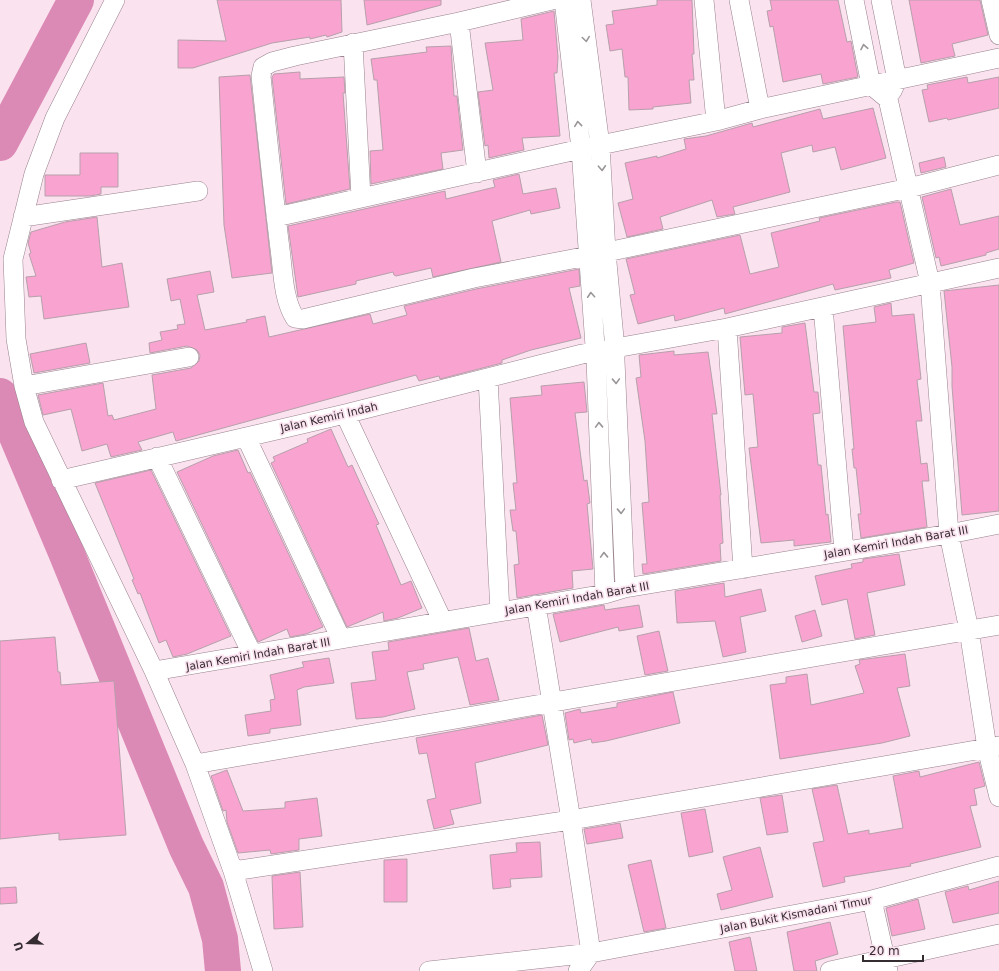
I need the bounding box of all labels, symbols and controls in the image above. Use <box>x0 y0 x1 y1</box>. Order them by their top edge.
one-way arrow <box>581 36 590 42</box>
one-way arrow <box>860 44 868 50</box>
one-way arrow <box>574 121 583 127</box>
one-way arrow <box>597 165 606 171</box>
one-way arrow <box>587 292 596 298</box>
one-way arrow <box>612 378 621 384</box>
street label: Jalan Kemiri Indah <box>278 400 379 435</box>
one-way arrow <box>594 422 603 428</box>
one-way arrow <box>617 508 626 514</box>
street label: Jalan Kemiri Indah Barat III <box>822 523 969 562</box>
one-way arrow <box>599 552 608 558</box>
street label: Jalan Kemiri Indah Barat III <box>503 579 650 618</box>
street label: Jalan Kemiri Indah Barat III <box>184 635 331 674</box>
street label: Jalan Bukit Kismadani Timur <box>718 893 874 936</box>
north arrow <box>8 923 48 963</box>
scale bar <box>863 937 923 963</box>
text: U <box>11 940 27 952</box>
text: 20 m <box>869 944 900 958</box>

